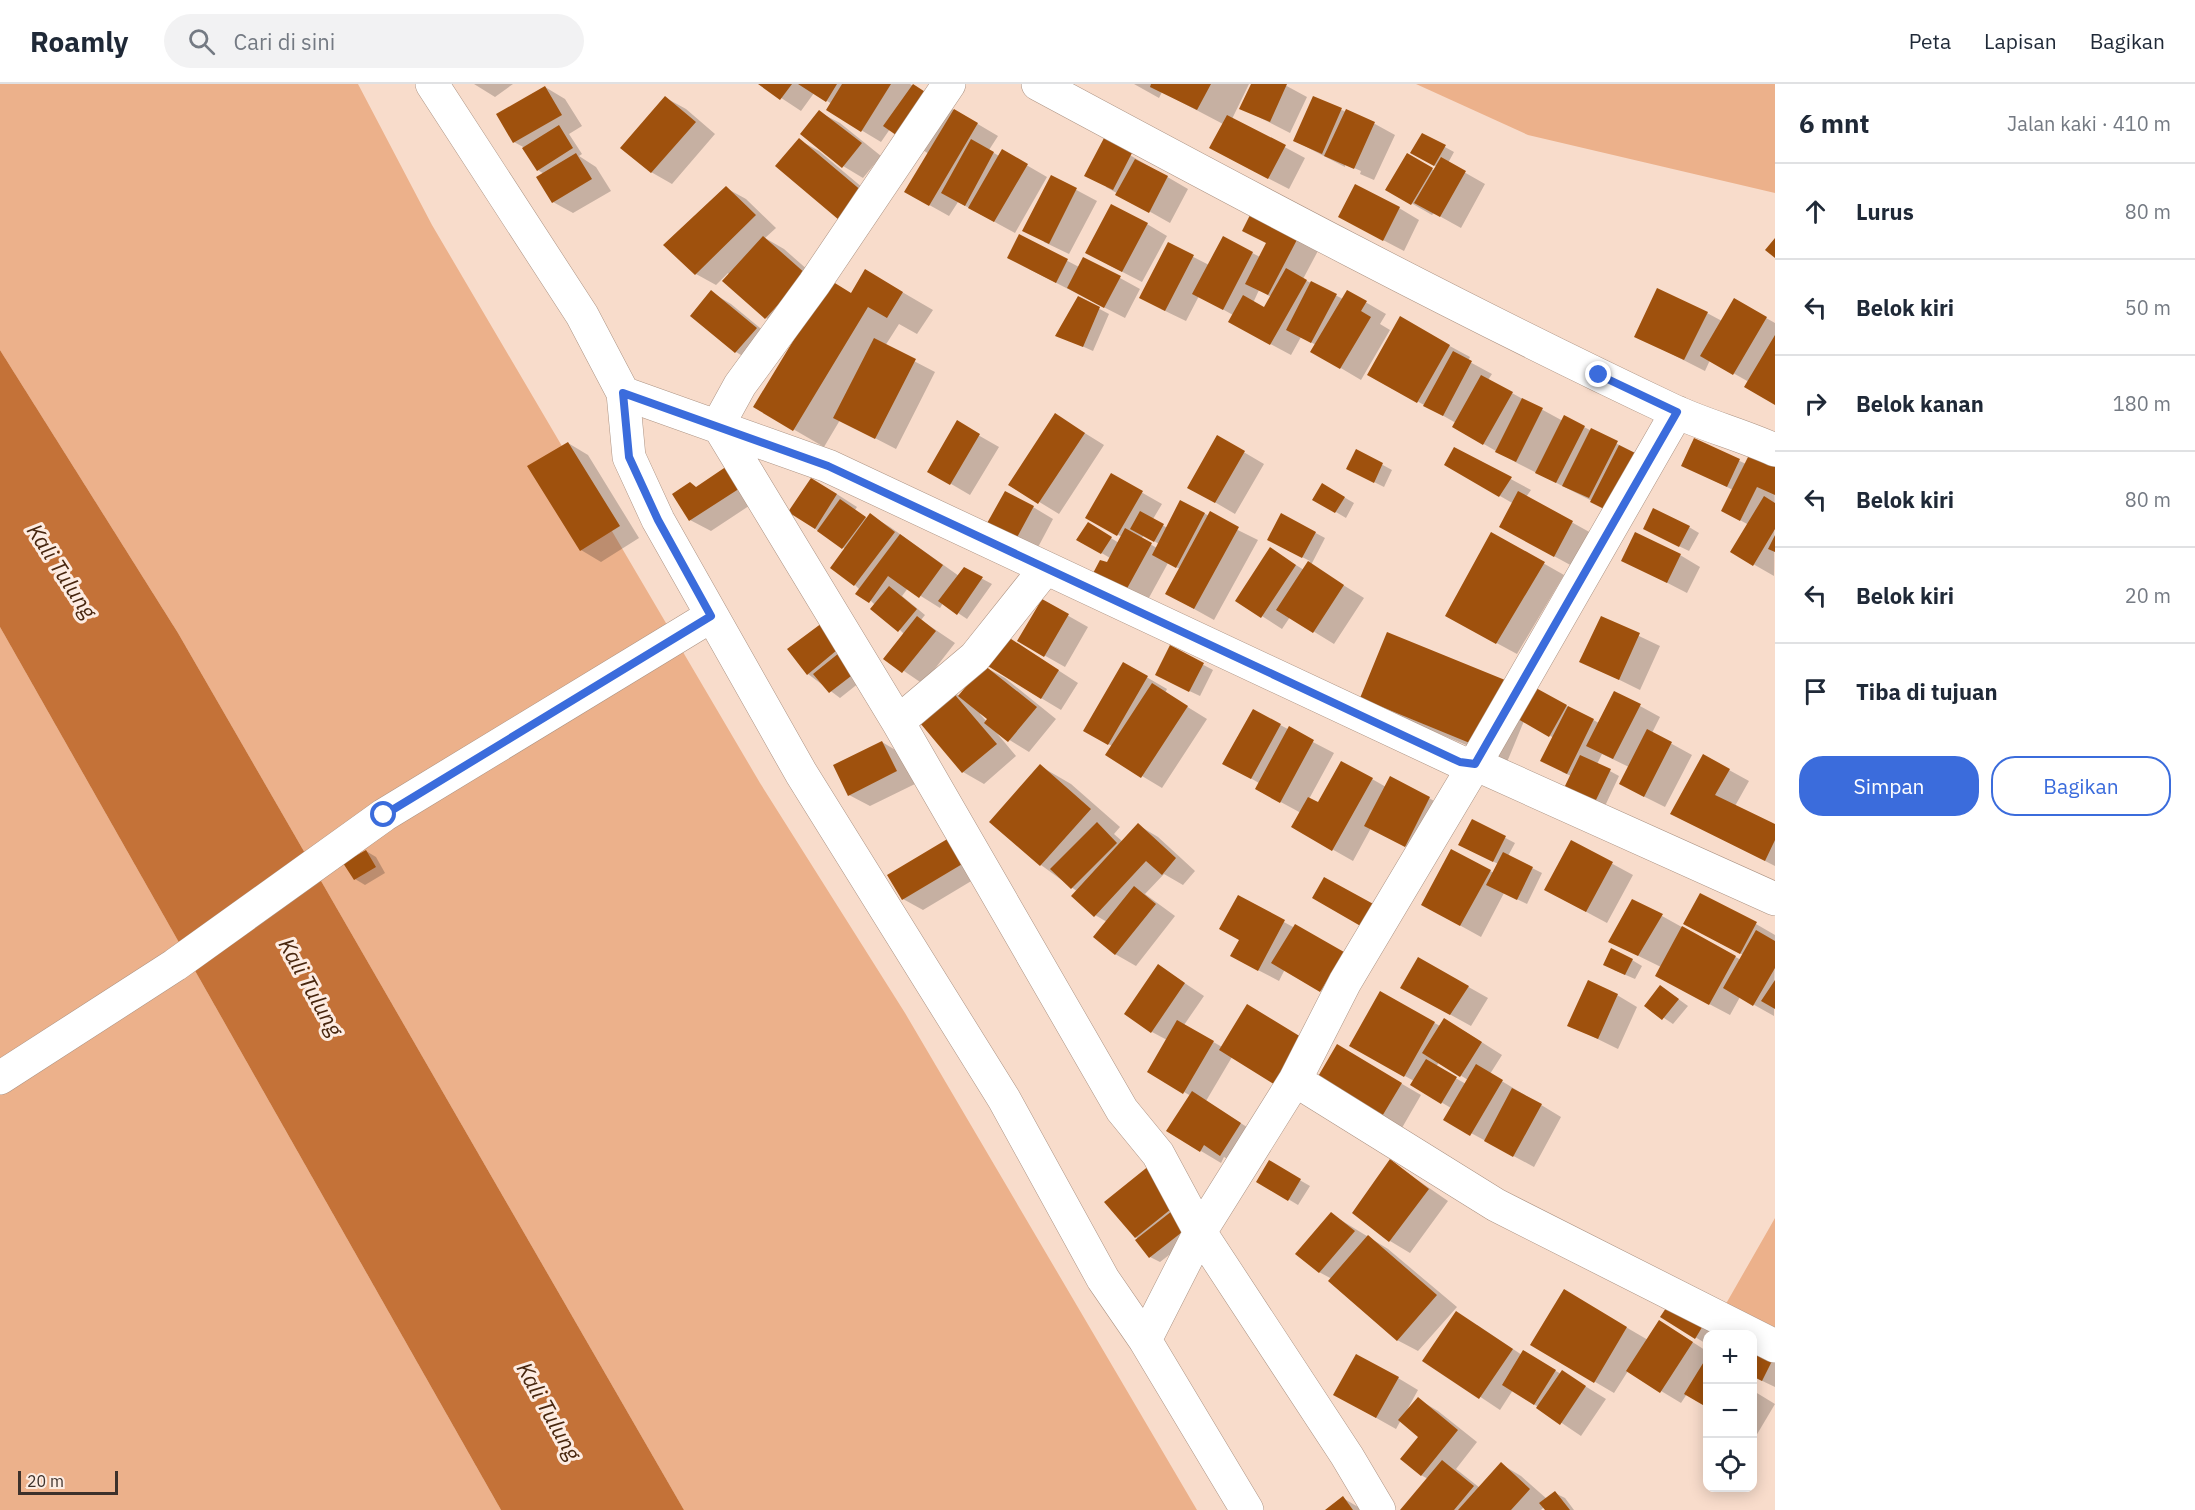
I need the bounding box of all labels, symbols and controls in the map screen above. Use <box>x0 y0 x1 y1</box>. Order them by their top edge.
search box <box>164 14 584 68</box>
text: Roamly <box>30 23 128 60</box>
icon: search <box>185 25 218 58</box>
text: Cari di sini <box>233 27 335 56</box>
text: Peta <box>1909 27 1951 55</box>
text: Lapisan <box>1984 27 2057 55</box>
text: Bagikan <box>2090 27 2165 55</box>
text: 6 mnt <box>1799 106 1869 140</box>
text: Jalan kaki · 410 m <box>2007 110 2171 137</box>
icon: ahead <box>1799 195 1832 228</box>
text: Lurus <box>1856 197 1914 226</box>
text: 80 m <box>2125 198 2171 225</box>
icon: left <box>1799 291 1832 324</box>
text: Belok kiri <box>1856 293 1954 322</box>
text: 50 m <box>2125 294 2171 321</box>
route end <box>1585 361 1611 387</box>
icon: right <box>1799 387 1832 420</box>
text: Belok kanan <box>1856 389 1984 418</box>
text: 180 m <box>2113 390 2171 417</box>
icon: left <box>1799 483 1832 516</box>
text: Belok kiri <box>1856 485 1954 514</box>
text: 80 m <box>2125 486 2171 513</box>
water label: Kali Tulung <box>21 518 104 624</box>
icon: left <box>1799 579 1832 612</box>
text: Belok kiri <box>1856 581 1954 610</box>
text: 20 m <box>2125 582 2171 609</box>
icon: arrive <box>1799 675 1832 708</box>
text: Tiba di tujuan <box>1856 677 1998 706</box>
button: Simpan <box>1799 756 1979 816</box>
button: Bagikan <box>1991 756 2171 816</box>
route start <box>370 801 396 827</box>
water label: Kali Tulung <box>273 933 351 1042</box>
map controls <box>1703 1330 1757 1492</box>
button: + <box>1703 1330 1757 1384</box>
water label: Kali Tulung <box>511 1357 589 1466</box>
button: − <box>1703 1384 1757 1438</box>
button: locate <box>1703 1438 1757 1492</box>
scale bar <box>18 1468 118 1496</box>
text: 20 m <box>27 1471 64 1491</box>

